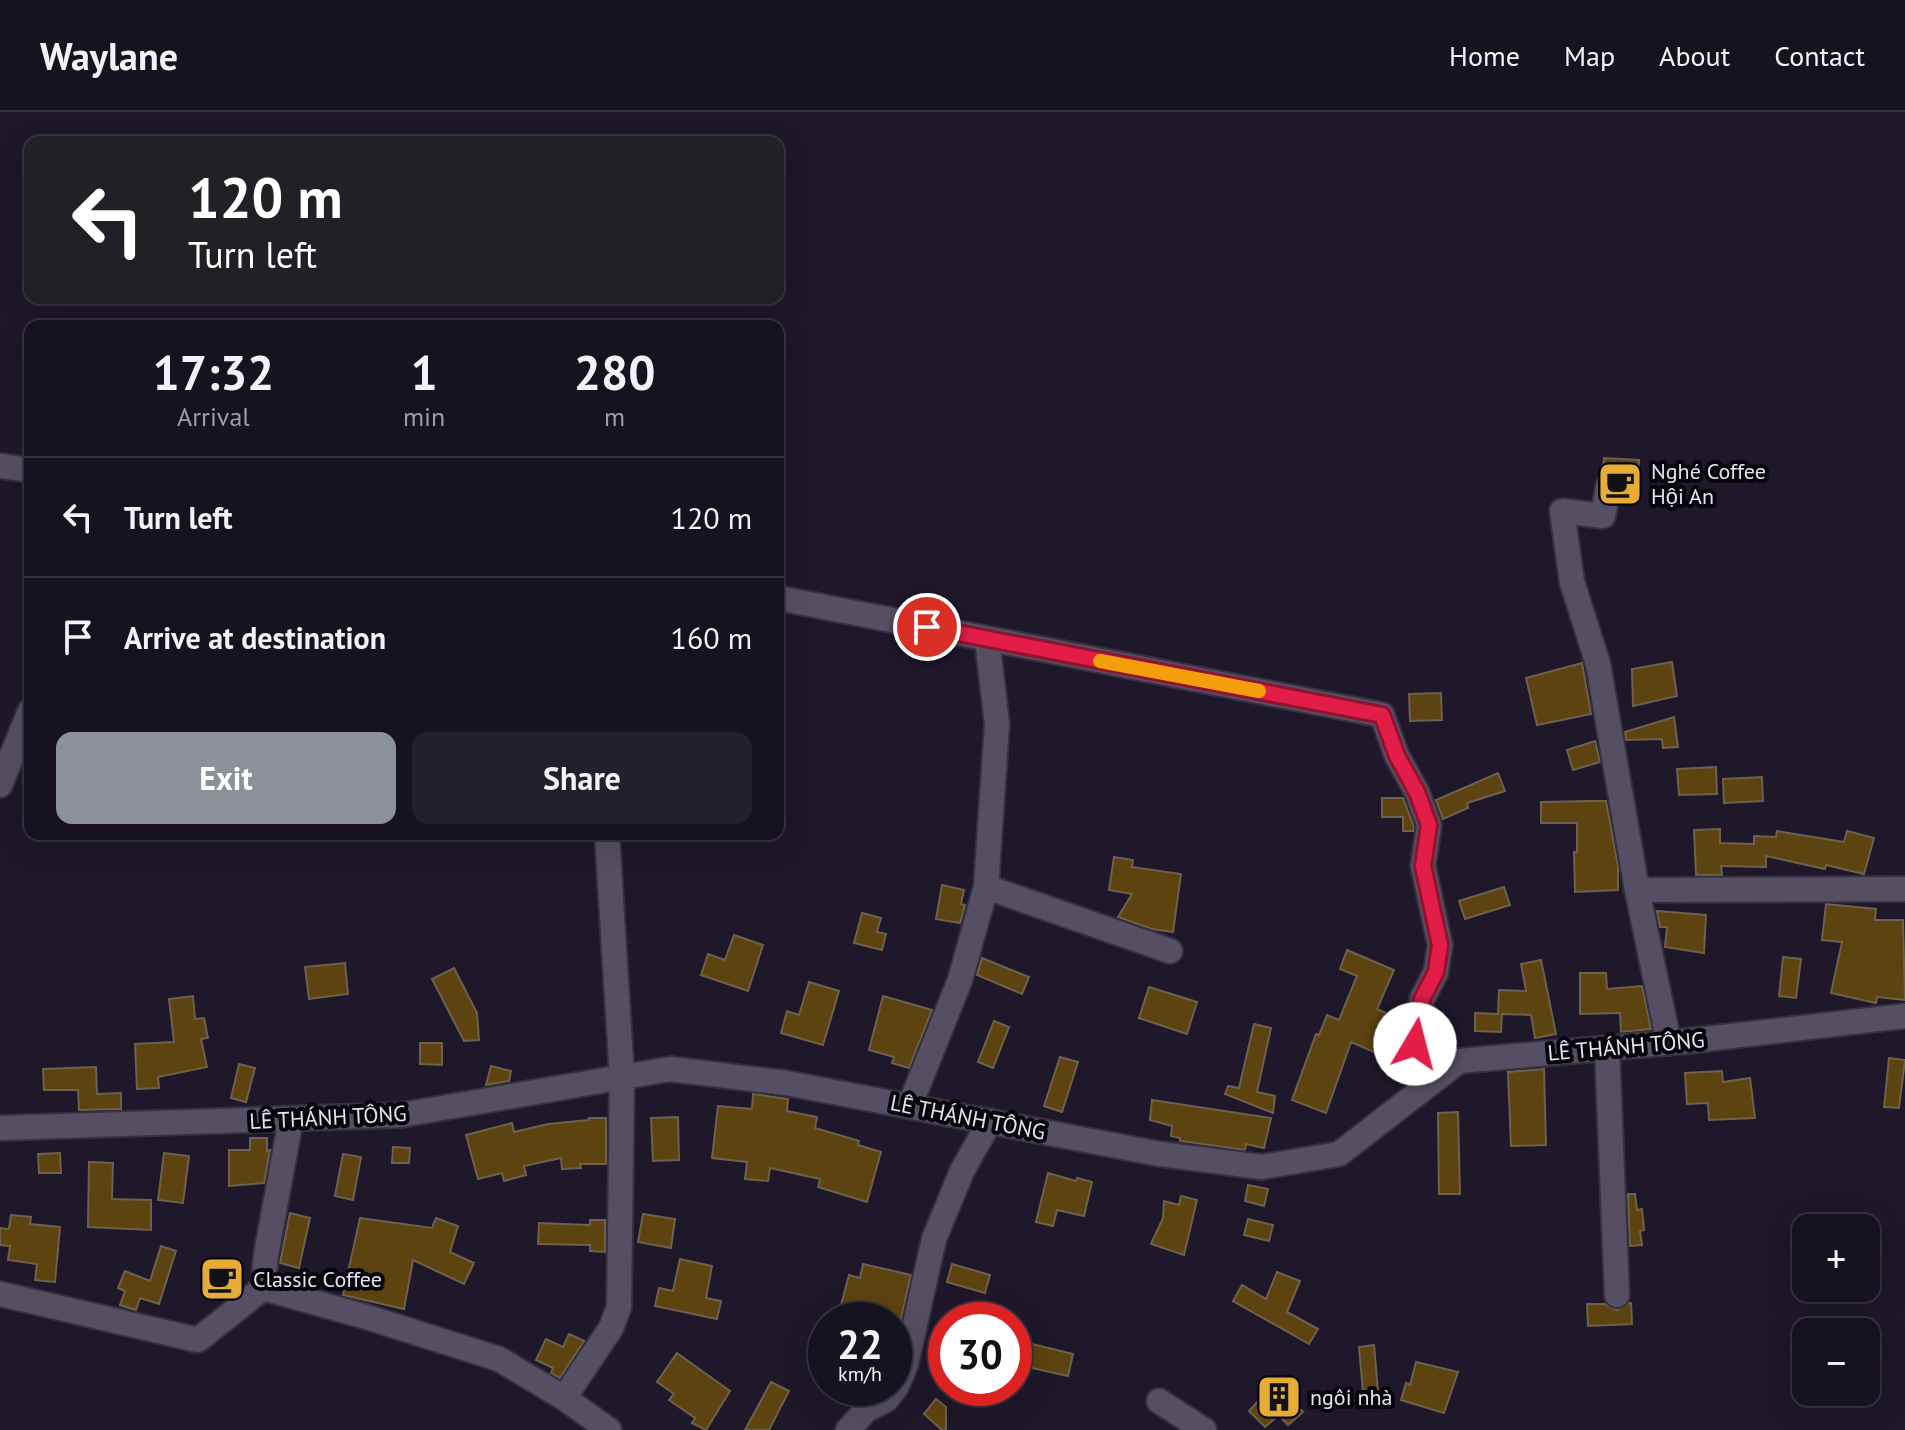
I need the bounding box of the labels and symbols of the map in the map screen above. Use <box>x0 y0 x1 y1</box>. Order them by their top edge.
place label: Nghé Coffee Hội An <box>1651 457 1766 510</box>
cafe icon: Nghé Coffee Hội An <box>1596 460 1644 508</box>
pin <box>893 593 961 661</box>
position arrow <box>1373 1002 1457 1086</box>
street label: LÊ THÁNH TÔNG <box>1546 1025 1706 1067</box>
street label: LÊ THÁNH TÔNG <box>888 1088 1048 1146</box>
street label: LÊ THÁNH TÔNG <box>249 1099 407 1135</box>
cafe icon: Classic Coffee <box>198 1255 246 1303</box>
place label: Classic Coffee <box>253 1265 382 1293</box>
speed limit sign: 30 <box>928 1302 1032 1406</box>
building icon: ngôi nhà <box>1255 1373 1303 1421</box>
place label: ngôi nhà <box>1310 1383 1392 1411</box>

